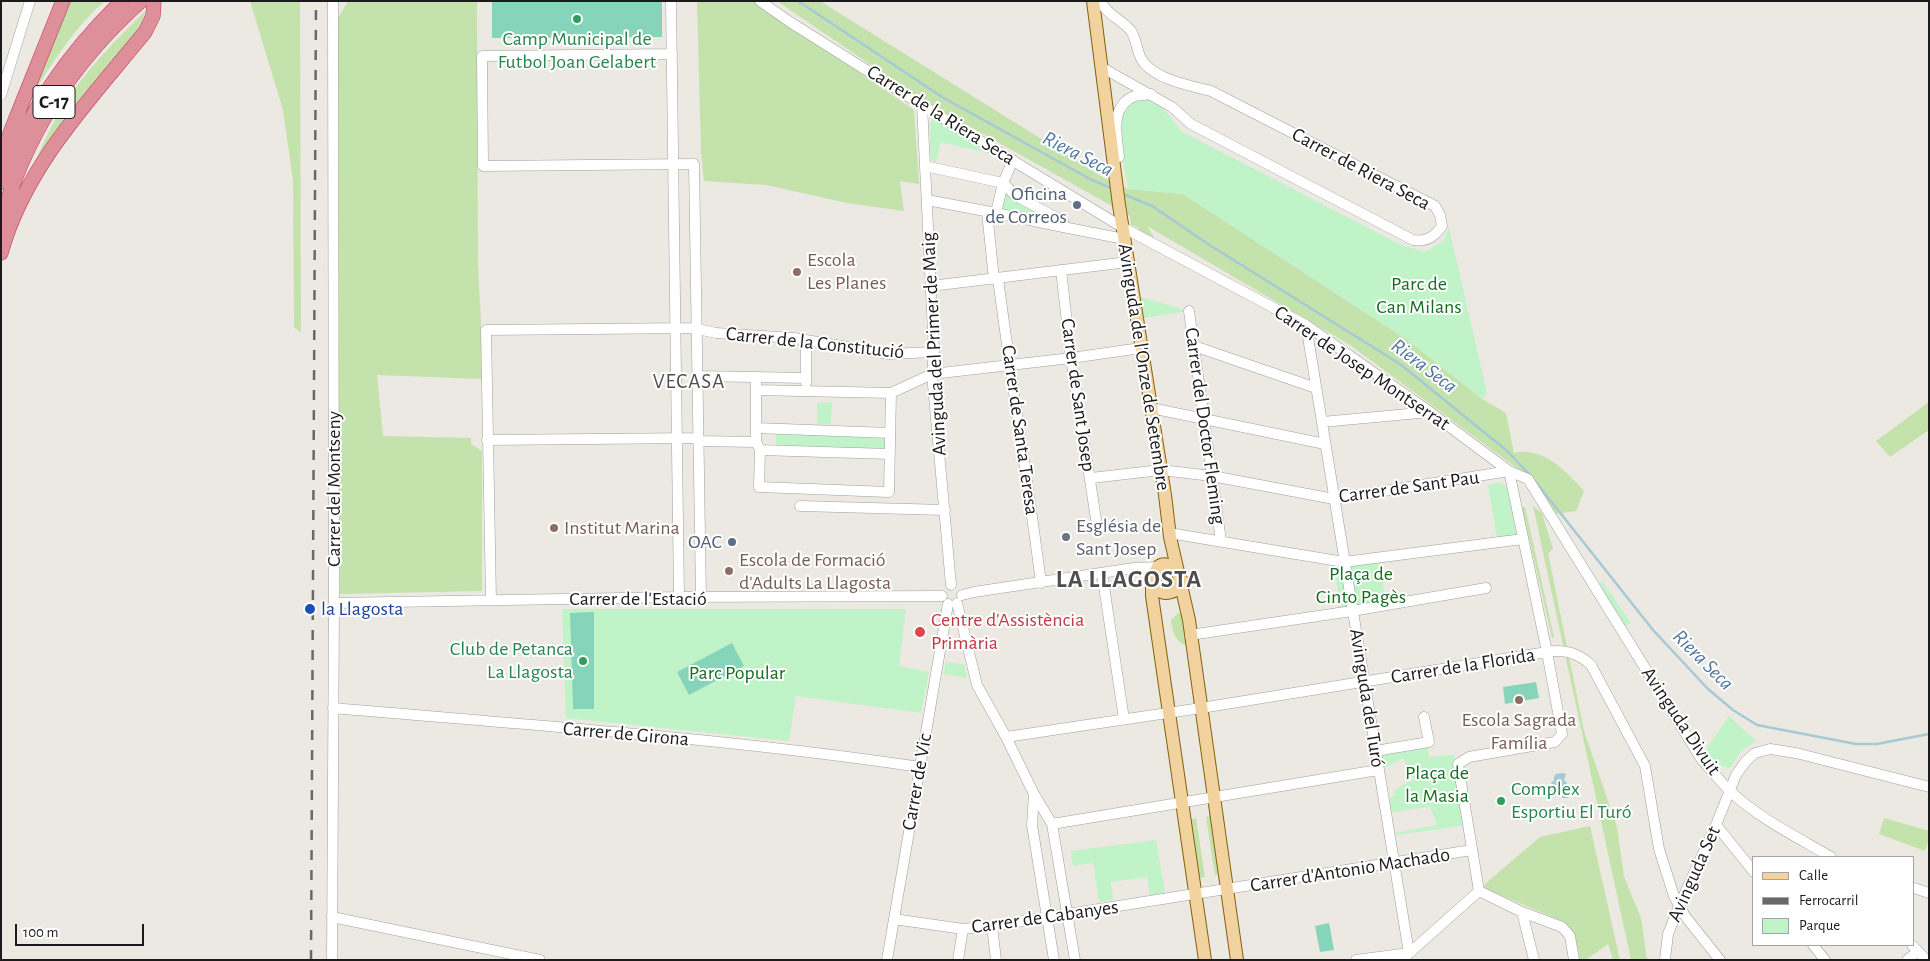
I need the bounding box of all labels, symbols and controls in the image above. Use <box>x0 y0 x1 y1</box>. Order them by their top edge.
marker: Camp Municipal de Futbol Joan Gelabert <box>571 13 583 25</box>
place label: Camp Municipal de Futbol Joan Gelabert <box>498 27 656 74</box>
street label: Carrer de la Riera Seca <box>862 60 1020 170</box>
road number: C-17 <box>33 85 75 118</box>
street label: Carrer de Riera Seca <box>1288 122 1434 216</box>
water label: Riera Seca <box>1038 126 1118 182</box>
place label: Oficina de Correos <box>985 182 1067 229</box>
marker: Oficina de Correos <box>1071 199 1083 211</box>
street label: Avinguda del Primer de Maig <box>916 231 952 457</box>
street label: Avinguda de l'Onze de Setembre <box>1113 242 1175 492</box>
place label: Escola Les Planes <box>807 248 886 295</box>
marker: Escola Les Planes <box>791 266 803 278</box>
park label: Parc de Can Milans <box>1376 272 1462 319</box>
street label: Carrer de Josep Montserrat <box>1270 300 1454 436</box>
street label: Carrer de Sant Josep <box>1055 317 1101 473</box>
street label: Carrer de la Constitució <box>725 322 905 364</box>
street label: Carrer del Doctor Fleming <box>1179 326 1231 526</box>
water label: Riera Seca <box>1386 333 1462 399</box>
street label: Carrer de Santa Teresa <box>996 343 1044 517</box>
district label: VECASA <box>652 369 726 395</box>
street label: Carrer del Montseny <box>322 411 346 567</box>
street label: Carrer de Sant Pau <box>1337 465 1481 509</box>
place label: Església de Sant Josep <box>1076 514 1161 561</box>
place label: Institut Marina <box>564 516 680 540</box>
marker: Institut Marina <box>548 522 560 534</box>
place label: OAC <box>688 530 722 554</box>
marker: Església de Sant Josep <box>1060 531 1072 543</box>
marker: OAC <box>726 536 738 548</box>
place label: Escola de Formació d'Adults La Llagosta <box>739 548 891 595</box>
park label: Plaça de Cinto Pagès <box>1316 562 1406 609</box>
district label: LA LLAGOSTA <box>1054 564 1204 594</box>
marker: Escola de Formació d'Adults La Llagosta <box>723 565 735 577</box>
street label: Carrer de l'Estació <box>569 587 707 611</box>
place label: la Llagosta <box>321 597 404 621</box>
marker: la Llagosta <box>303 602 317 616</box>
place label: Centre d'Assistència Primària <box>931 608 1084 655</box>
water label: Riera Seca <box>1667 624 1739 696</box>
marker: Centre d'Assistència Primària <box>913 625 927 639</box>
street label: Avinguda del Turó <box>1344 627 1390 769</box>
place label: Club de Petanca La Llagosta <box>450 637 573 684</box>
street label: Carrer de la Florida <box>1389 643 1537 689</box>
marker: Club de Petanca La Llagosta <box>577 655 589 667</box>
park label: Parc Popular <box>689 661 785 685</box>
street label: Avinguda Divuit <box>1636 662 1726 780</box>
marker: Escola Sagrada Família <box>1513 694 1525 706</box>
place label: Escola Sagrada Família <box>1461 708 1577 755</box>
street label: Carrer de Girona <box>562 717 690 751</box>
street label: Carrer de Vic <box>897 732 937 832</box>
park label: Plaça de la Masia <box>1405 761 1469 808</box>
place label: Complex Esportiu El Turó <box>1511 777 1631 824</box>
marker: Complex Esportiu El Turó <box>1495 795 1507 807</box>
street label: Avinguda Set <box>1662 822 1726 926</box>
street label: Carrer d'Antonio Machado <box>1248 842 1452 898</box>
legend <box>1752 856 1915 946</box>
text: Calle <box>1799 868 1828 883</box>
text: Ferrocarril <box>1799 893 1858 908</box>
street label: Carrer de Cabanyes <box>970 895 1120 939</box>
scale bar <box>18 914 146 946</box>
text: Parque <box>1799 918 1840 933</box>
text: 100 m <box>23 925 58 940</box>

